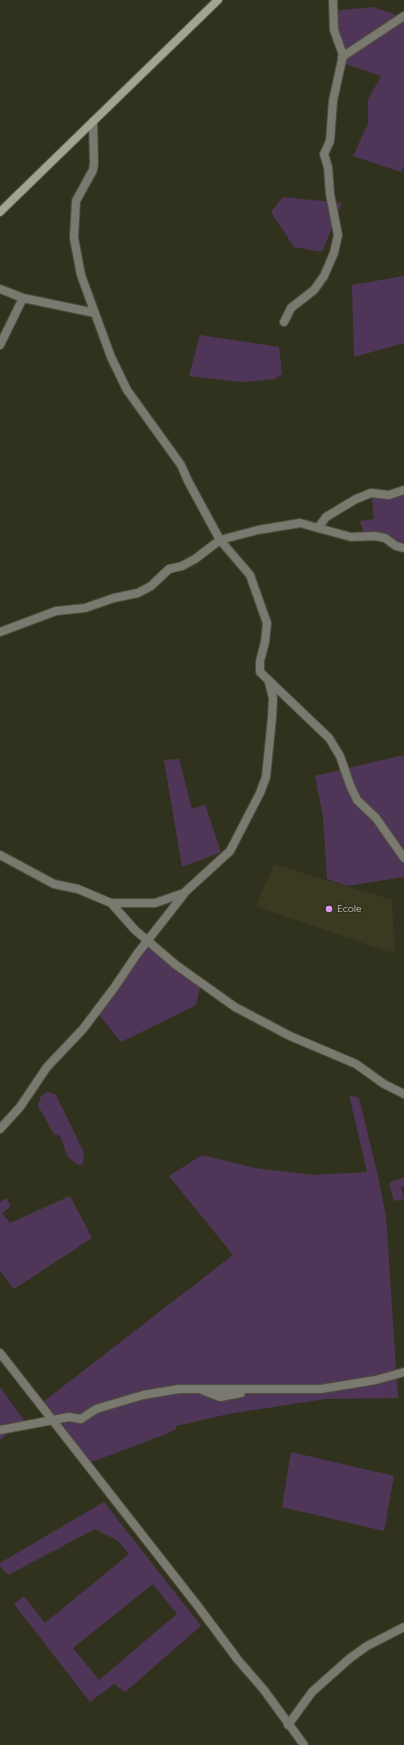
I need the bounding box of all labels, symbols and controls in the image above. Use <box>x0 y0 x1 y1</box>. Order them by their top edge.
place label: Ecole <box>337 903 362 915</box>
marker: Ecole <box>324 904 334 914</box>

